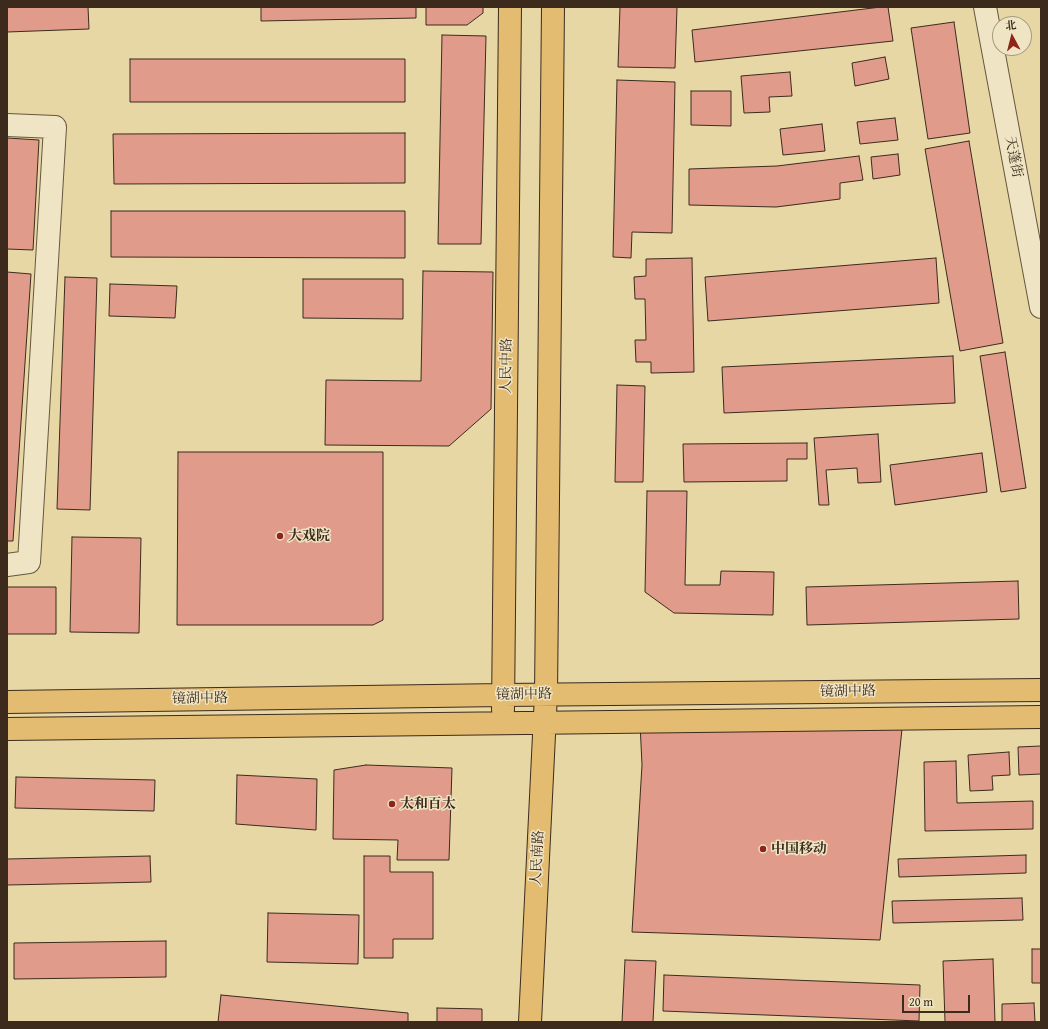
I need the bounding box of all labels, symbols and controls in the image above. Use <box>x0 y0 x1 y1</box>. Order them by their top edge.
north arrow <box>992 16 1032 56</box>
text: 北 <box>1004 16 1017 34</box>
street label: 天蓬街 <box>1001 135 1025 179</box>
street label: 人民中路 <box>498 338 516 394</box>
place label: 大戏院 <box>288 528 330 544</box>
marker: 大戏院 <box>275 531 285 541</box>
street label: 镜湖中路 <box>820 683 876 701</box>
street label: 镜湖中路 <box>496 686 552 704</box>
street label: 镜湖中路 <box>172 690 228 708</box>
place label: 太和百太 <box>400 796 456 812</box>
marker: 太和百太 <box>387 799 397 809</box>
street label: 人民南路 <box>528 830 548 886</box>
place label: 中国移动 <box>771 841 827 857</box>
marker: 中国移动 <box>758 844 768 854</box>
scale bar <box>904 987 972 1013</box>
text: 20 m <box>909 993 933 1010</box>

